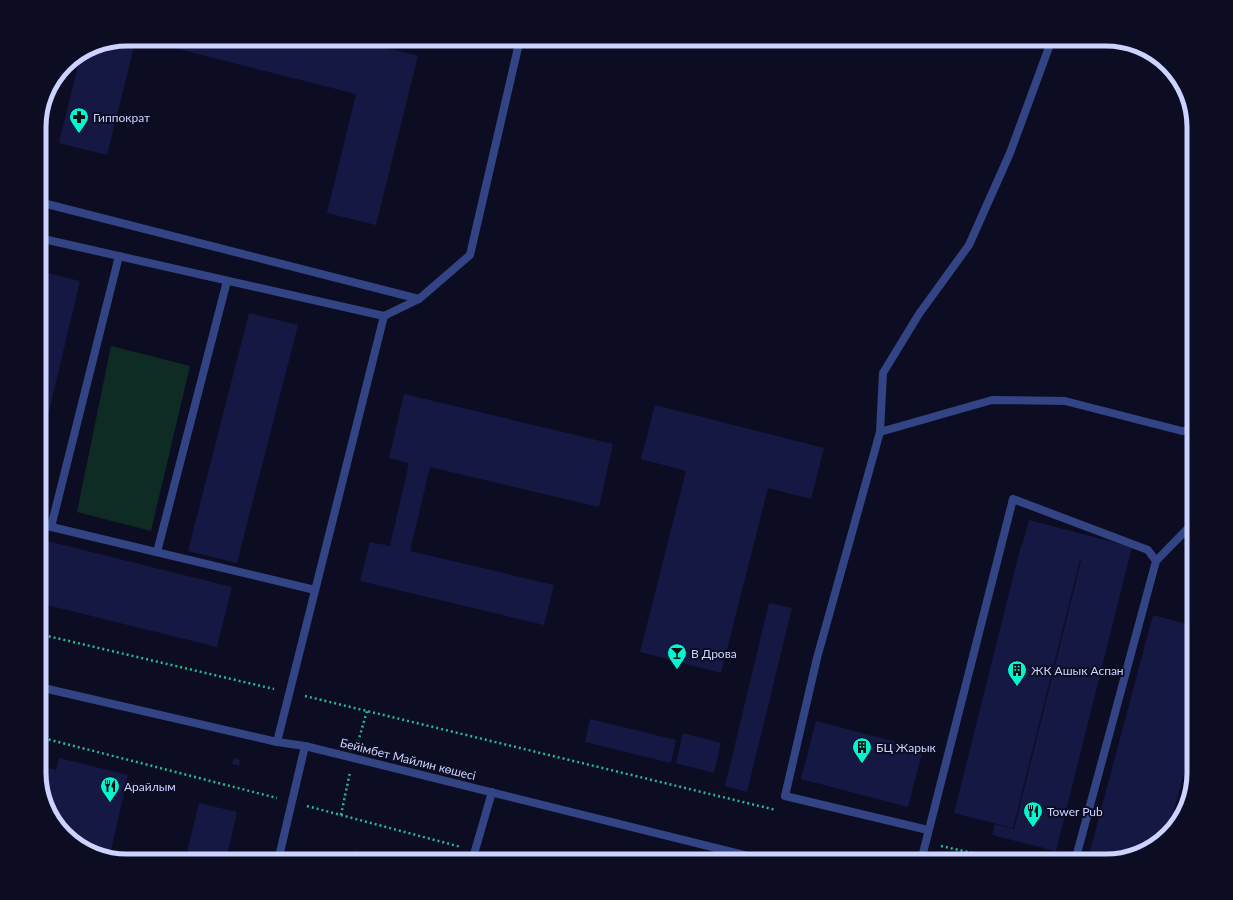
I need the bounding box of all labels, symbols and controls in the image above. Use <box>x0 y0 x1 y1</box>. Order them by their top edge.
pharmacy icon: Гиппократ <box>68 106 90 134</box>
place label: Гиппократ <box>93 110 150 125</box>
bar icon: В Дрова <box>666 642 688 670</box>
place label: В Дрова <box>691 646 737 661</box>
building icon: ЖК Ашык Аспан <box>1006 659 1028 687</box>
place label: ЖК Ашык Аспан <box>1031 663 1124 678</box>
street label: Бейімбет Майлин көшесі <box>338 735 478 783</box>
building icon: БЦ Жарык <box>851 736 873 764</box>
place label: БЦ Жарык <box>876 740 937 755</box>
restaurant icon: Арайлым <box>99 775 121 803</box>
place label: Арайлым <box>124 779 176 794</box>
restaurant icon: Tower Pub <box>1022 800 1044 828</box>
place label: Tower Pub <box>1047 804 1103 819</box>

